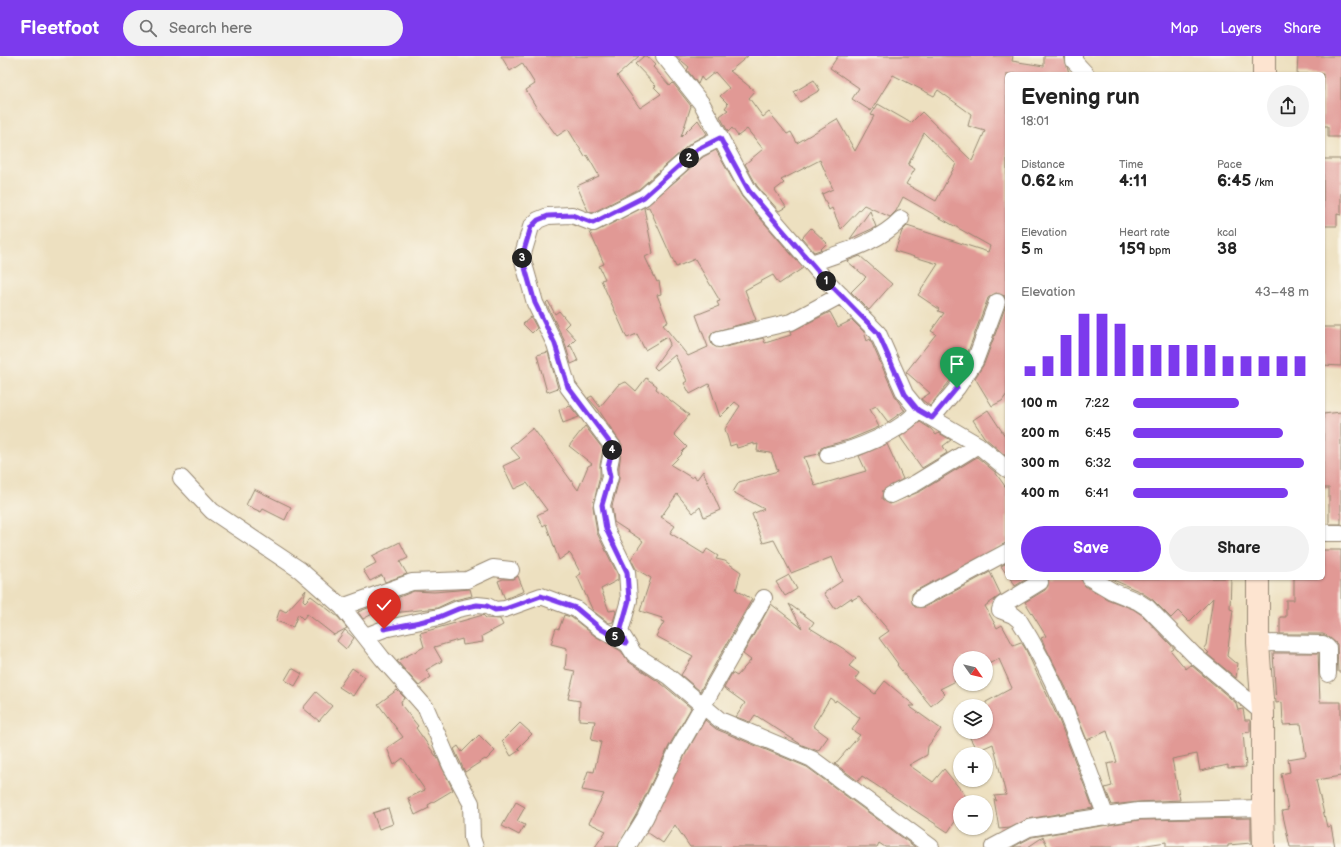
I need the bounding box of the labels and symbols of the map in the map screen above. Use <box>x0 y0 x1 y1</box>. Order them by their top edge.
pin: 2 <box>679 148 699 168</box>
pin: 3 <box>512 248 532 268</box>
pin: 1 <box>816 271 836 291</box>
pin <box>940 347 974 388</box>
pin: 4 <box>602 440 622 460</box>
pin <box>367 588 401 629</box>
pin: 5 <box>605 627 625 647</box>
north arrow <box>953 651 993 691</box>

